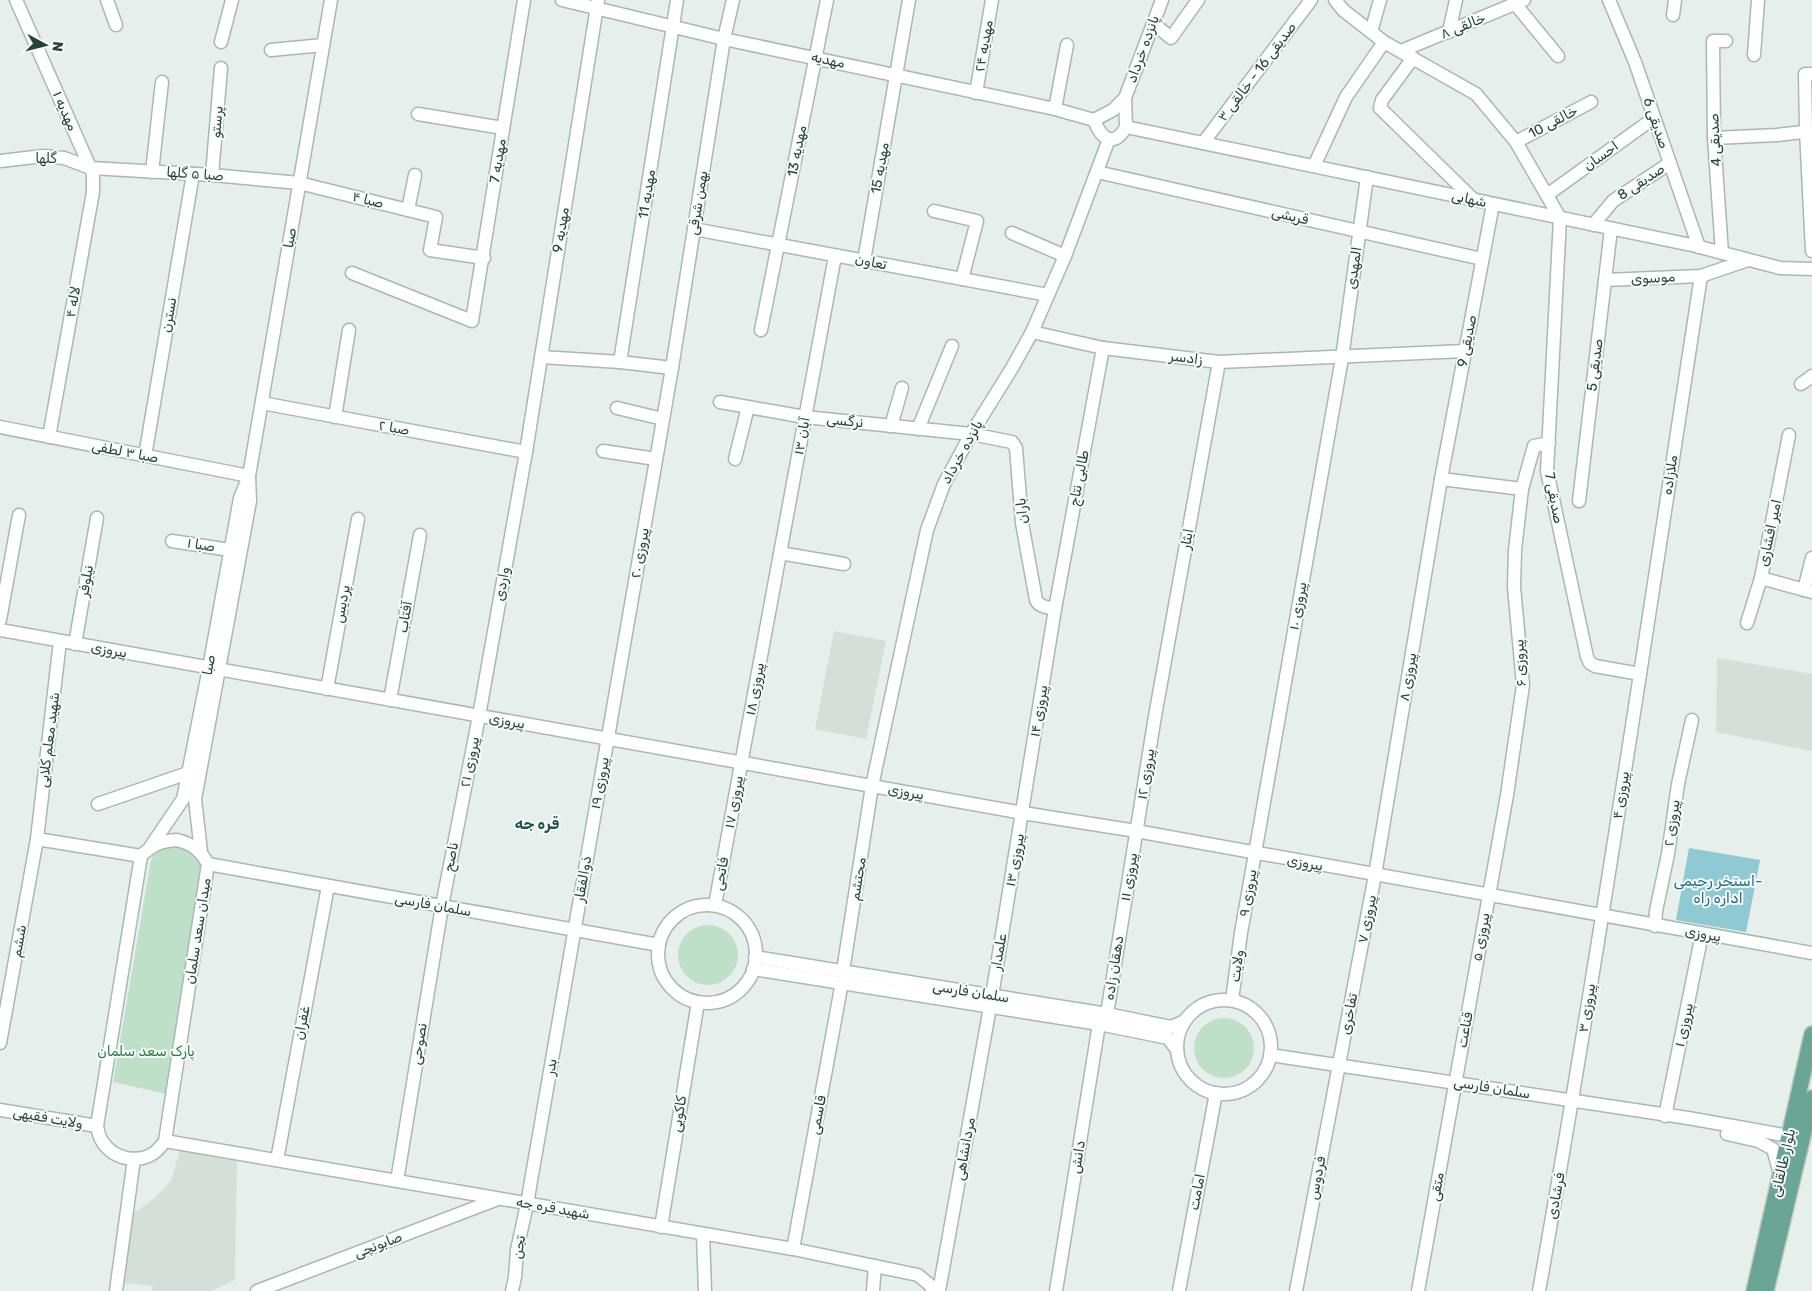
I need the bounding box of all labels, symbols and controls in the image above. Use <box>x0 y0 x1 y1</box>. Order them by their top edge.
street label: خالقی ۸ <box>1438 9 1488 43</box>
street label: پانزده خرداد <box>1123 13 1164 85</box>
street label: مهدیه ۲۴ <box>971 19 997 73</box>
street label: صدیقی 16 - خالقی ۳ <box>1214 19 1300 125</box>
north arrow <box>20 20 70 70</box>
text: N <box>48 40 66 53</box>
street label: مهدیه <box>810 48 847 72</box>
street label: مهدیه ۱ <box>49 88 81 134</box>
street label: صدیقی 6 <box>1639 95 1673 151</box>
street label: خالقی 10 <box>1526 102 1581 142</box>
street label: پرستو <box>207 105 228 139</box>
street label: صدیقی 4 <box>1705 113 1725 167</box>
street label: مهدیه 13 <box>784 124 810 178</box>
street label: مهدیه 7 <box>486 137 510 184</box>
street label: احسان <box>1580 138 1622 174</box>
street label: مهدیه 15 <box>867 141 893 195</box>
street label: گلها <box>35 150 57 167</box>
street label: صدیقی 8 <box>1614 160 1668 204</box>
street label: صبا ۵ گلها <box>166 164 224 184</box>
street label: مهدیه 11 <box>635 168 659 220</box>
street label: بهمن شرقی <box>685 170 711 236</box>
street label: شهابی <box>1450 187 1488 211</box>
street label: صبا ۴ <box>351 188 386 212</box>
street label: قریشی <box>1270 204 1311 229</box>
street label: مهدیه 9 <box>549 206 573 254</box>
street label: صبا <box>280 226 300 250</box>
street label: المهدی <box>1343 246 1365 290</box>
street label: تعاون <box>853 251 889 273</box>
street label: موسوی <box>1630 268 1676 288</box>
street label: لاله ۴ <box>62 285 84 319</box>
street label: نسترن <box>158 296 180 334</box>
street label: صدیقی 9 <box>1454 313 1480 368</box>
street label: صدیقی 5 <box>1583 338 1607 392</box>
street label: زادسر <box>1167 347 1204 368</box>
street label: نرگسی <box>826 411 864 431</box>
street label: ۱۳ آبان <box>790 416 814 456</box>
street label: صبا ۲ <box>377 417 411 439</box>
street label: پانزده خرداد <box>937 417 987 487</box>
street label: صبا ۳ لطفی <box>90 437 160 467</box>
street label: طالبی نتاج <box>1065 448 1095 508</box>
street label: ملازاده <box>1658 454 1682 496</box>
street label: صدیقی 7 <box>1541 471 1567 525</box>
street label: باران <box>1012 497 1032 525</box>
street label: امیر افشاری <box>1755 498 1785 568</box>
street label: پیروزی ٢٠ <box>627 526 654 580</box>
street label: ایثار <box>1177 527 1197 552</box>
street label: صبا ۱ <box>186 534 216 556</box>
street label: نیلوفر <box>75 564 97 599</box>
street label: واردی <box>491 566 513 602</box>
street label: پیروزی ١٠ <box>1285 580 1312 632</box>
street label: پردیس <box>330 583 355 625</box>
street label: آفتاب <box>394 600 416 634</box>
street label: پیروزی <box>89 638 129 663</box>
street label: پیروزی ۶ <box>1510 639 1531 687</box>
street label: پیروزی ٨ <box>1396 651 1421 703</box>
street label: صبا <box>199 653 219 677</box>
street label: پیروزی ١٨ <box>742 661 769 717</box>
street label: پیروزی ۱۴ <box>1027 684 1052 738</box>
street label: شهید معلم کلایی <box>35 691 63 789</box>
street label: پیروزی <box>487 709 527 734</box>
street label: پیروزی ٢١ <box>457 735 484 789</box>
street label: پیروزی ١٢ <box>1134 747 1159 801</box>
street label: پیروزی ١٩ <box>587 756 614 811</box>
street label: پیروزی ۴ <box>1609 770 1634 820</box>
street label: پیروزی ١٧ <box>721 774 748 830</box>
street label: پیروزی <box>886 780 926 805</box>
street label: پیروزی ٢ <box>1660 799 1685 848</box>
district label: قره جه <box>515 815 560 833</box>
street label: پیروزی ١٣ <box>1002 832 1029 888</box>
street label: ناصح <box>440 841 464 874</box>
street label: پیروزی <box>1285 851 1325 876</box>
street label: پیروزی ١١ <box>1117 852 1142 903</box>
street label: ذوالفقار <box>570 854 595 904</box>
street label: فاتحی <box>710 855 732 892</box>
street label: محتشم <box>846 856 870 902</box>
street label: پیروزی ٩ <box>1235 868 1262 918</box>
water label: استخر رحیمی- اداره راه <box>1674 872 1762 907</box>
street label: میدان سعد سلمان <box>181 876 215 985</box>
street label: سلمان فارسی <box>393 890 473 920</box>
street label: پیروزی ٧ <box>1354 893 1381 945</box>
street label: پیروزی ۵ <box>1468 911 1495 963</box>
street label: پیروزی <box>1683 922 1723 947</box>
street label: ششم <box>8 923 30 959</box>
street label: علمدار <box>987 932 1011 973</box>
street label: دهقان زاده <box>1101 934 1128 1001</box>
street label: ولایت <box>1226 949 1248 983</box>
street label: سلمان فارسی <box>931 978 1011 1006</box>
street label: پیروزی ٣ <box>1575 982 1600 1034</box>
street label: تفاخری <box>1337 991 1361 1036</box>
street label: پیروزی ١ <box>1671 1001 1698 1049</box>
street label: غفران <box>290 1004 314 1041</box>
street label: قناعت <box>1453 1010 1477 1049</box>
street label: نصوحی <box>407 1022 431 1066</box>
park label: پارک سعد سلمان <box>97 1043 195 1061</box>
street label: بدر <box>541 1057 561 1078</box>
street label: سلمان فارسی <box>1452 1074 1532 1102</box>
street label: قاسمی <box>806 1093 830 1136</box>
street label: کاکویی <box>668 1094 690 1134</box>
street label: ولایت فقیهی <box>12 1103 84 1133</box>
street label: مردانشاهی <box>951 1116 979 1182</box>
street label: بلوار طالقانی <box>1767 1127 1799 1199</box>
street label: دانش <box>1067 1139 1089 1175</box>
street label: فردوس <box>1304 1154 1330 1201</box>
street label: متقی <box>1426 1171 1448 1203</box>
street label: فرشادی <box>1544 1171 1569 1221</box>
street label: امامت <box>1185 1172 1209 1212</box>
street label: شهید قره جه <box>515 1193 591 1223</box>
street label: صابونچی <box>352 1228 405 1262</box>
street label: تجن <box>509 1234 529 1260</box>

